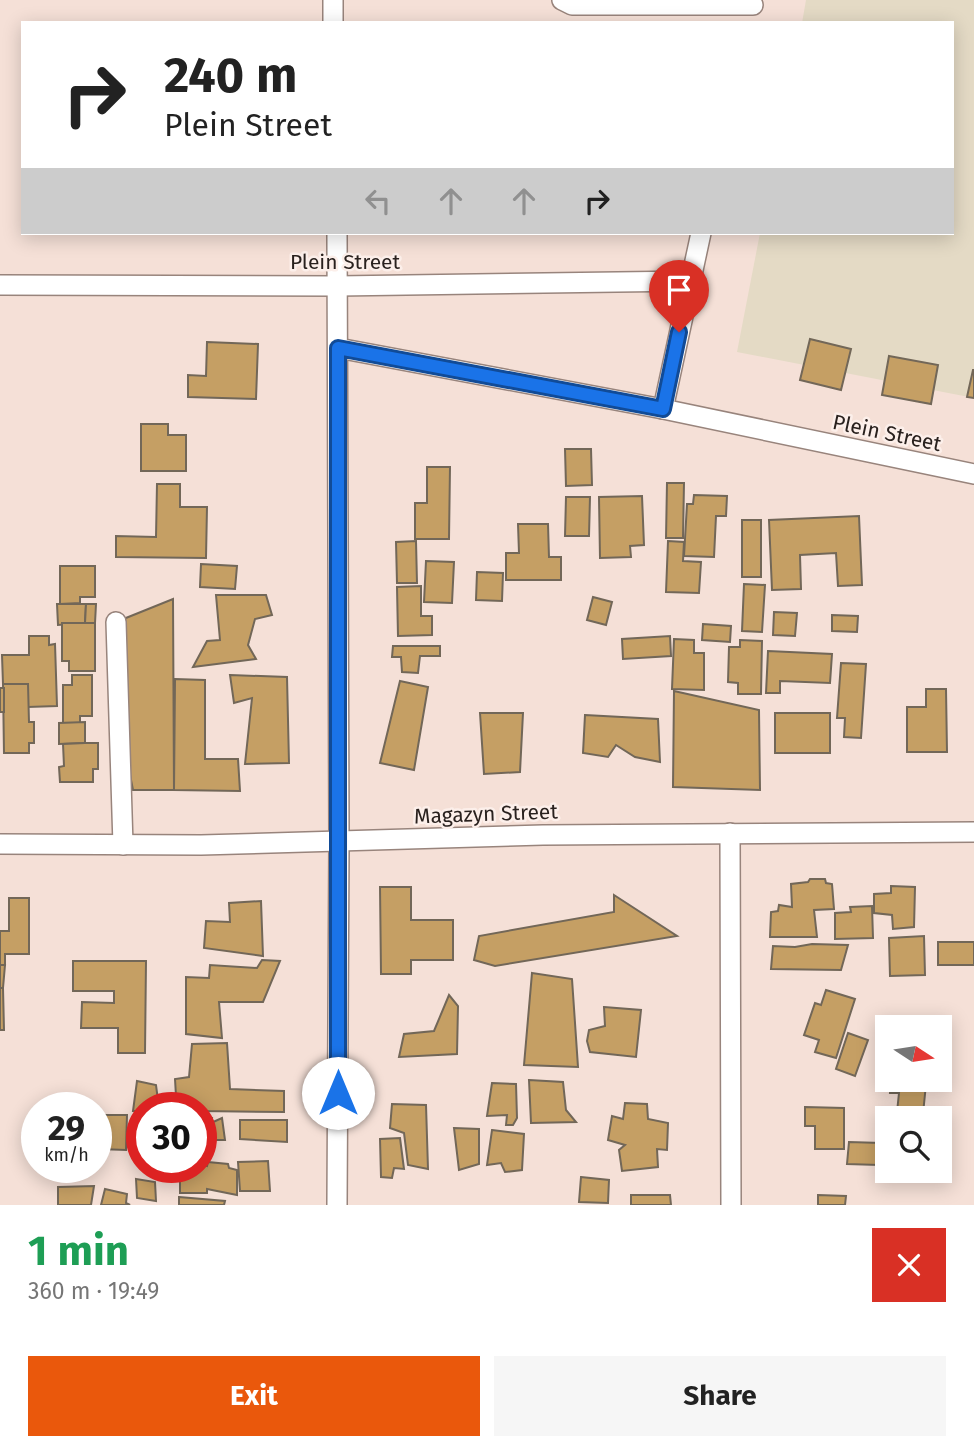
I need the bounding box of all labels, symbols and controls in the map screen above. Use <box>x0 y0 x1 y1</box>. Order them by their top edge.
text: 240 m <box>164 46 297 105</box>
icon: right <box>49 49 140 140</box>
text: Plein Street <box>164 106 332 144</box>
icon: left <box>359 182 397 220</box>
icon: ahead <box>432 182 470 220</box>
icon: ahead <box>505 182 543 220</box>
icon: right <box>578 182 616 220</box>
street label: Plein Street <box>290 249 401 275</box>
pin <box>649 260 709 332</box>
icon: arrive <box>660 271 698 309</box>
street label: Plein Street <box>830 409 944 457</box>
street label: Magazyn Street <box>414 798 559 830</box>
north arrow <box>875 1015 952 1092</box>
map controls <box>875 1015 952 1183</box>
position arrow <box>301 1056 375 1130</box>
speed limit sign: 30 <box>126 1092 217 1183</box>
button: search <box>875 1106 952 1183</box>
text: 29 <box>48 1107 85 1149</box>
text: km/h <box>44 1144 89 1166</box>
text: 1 min <box>28 1226 129 1276</box>
button: close <box>872 1228 946 1302</box>
text: 360 m · 19:49 <box>28 1277 159 1305</box>
button: Exit <box>28 1356 480 1436</box>
button: Share <box>494 1356 946 1436</box>

